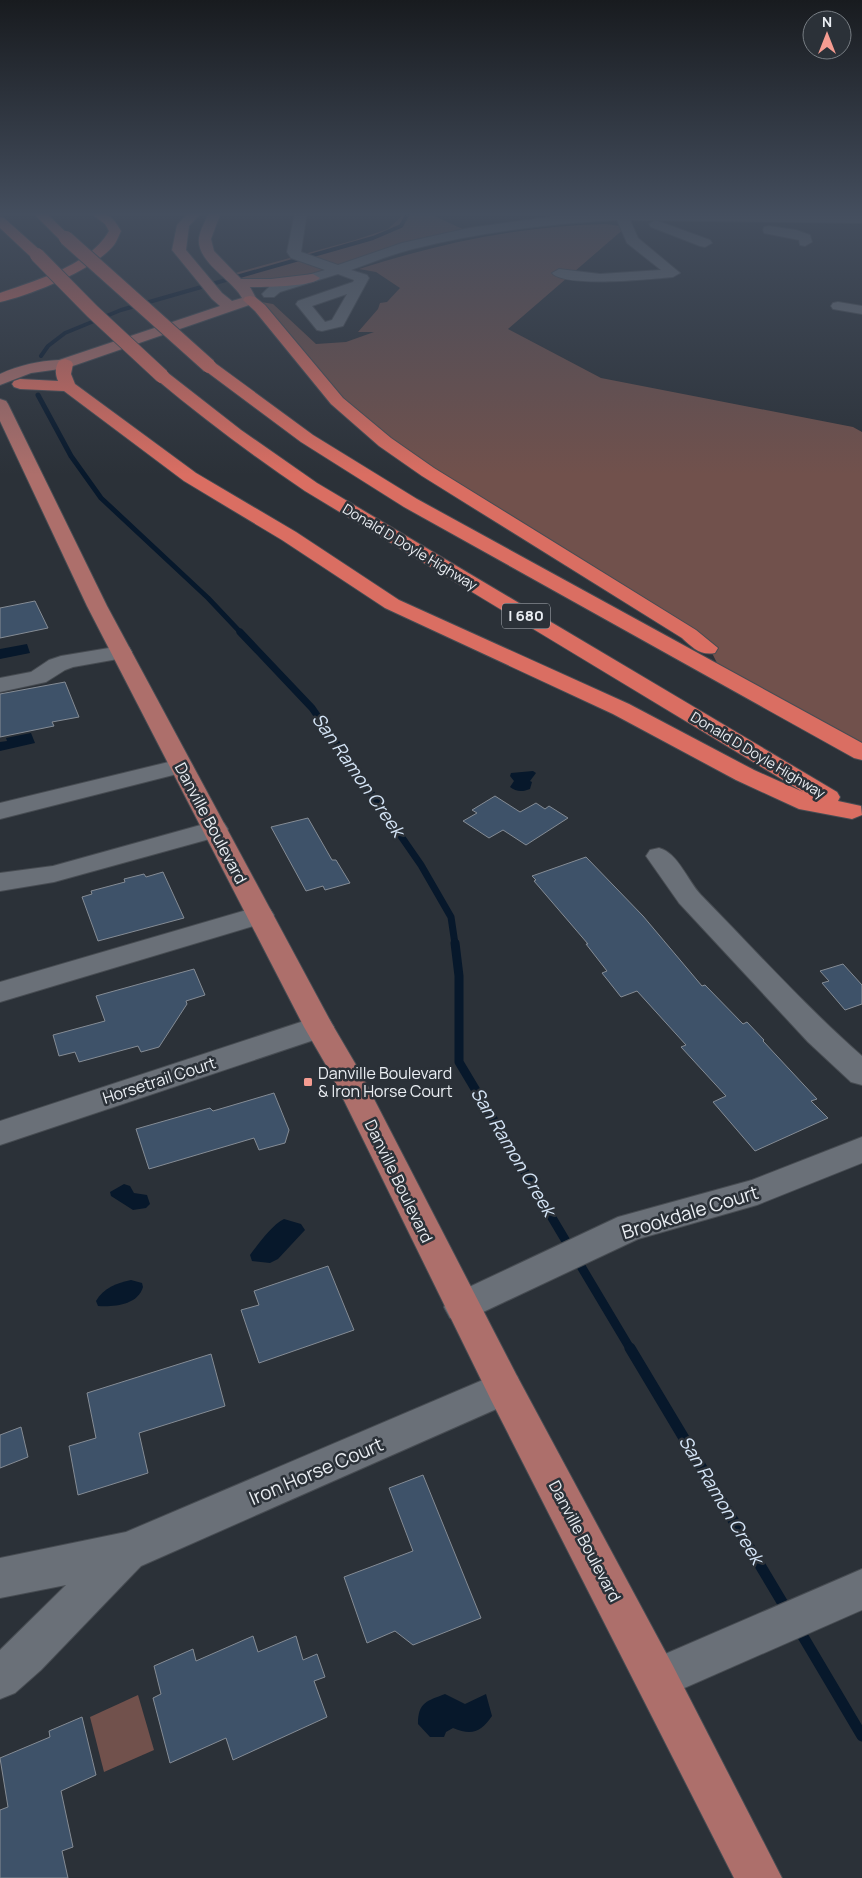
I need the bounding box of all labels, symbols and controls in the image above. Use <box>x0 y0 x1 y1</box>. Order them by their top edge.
north arrow <box>802 10 852 60</box>
text: N <box>822 12 832 31</box>
street label: Donald D Doyle Highway <box>339 499 482 595</box>
road number: I 680 <box>502 604 550 628</box>
street label: Donald D Doyle Highway <box>687 707 830 803</box>
water label: San Ramon Creek <box>307 708 412 844</box>
street label: Danville Boulevard <box>170 759 252 887</box>
street label: Horsetrail Court <box>100 1051 218 1109</box>
place label: Danville Boulevard & Iron Horse Court <box>318 1062 453 1102</box>
marker: Danville Boulevard & Iron Horse Court <box>302 1076 314 1088</box>
water label: San Ramon Creek <box>466 1083 563 1223</box>
street label: Danville Boulevard <box>360 1116 438 1246</box>
street label: Brookdale Court <box>618 1179 762 1245</box>
street label: Iron Horse Court <box>245 1431 387 1511</box>
water label: San Ramon Creek <box>674 1431 771 1571</box>
street label: Danville Boulevard <box>544 1477 626 1605</box>

